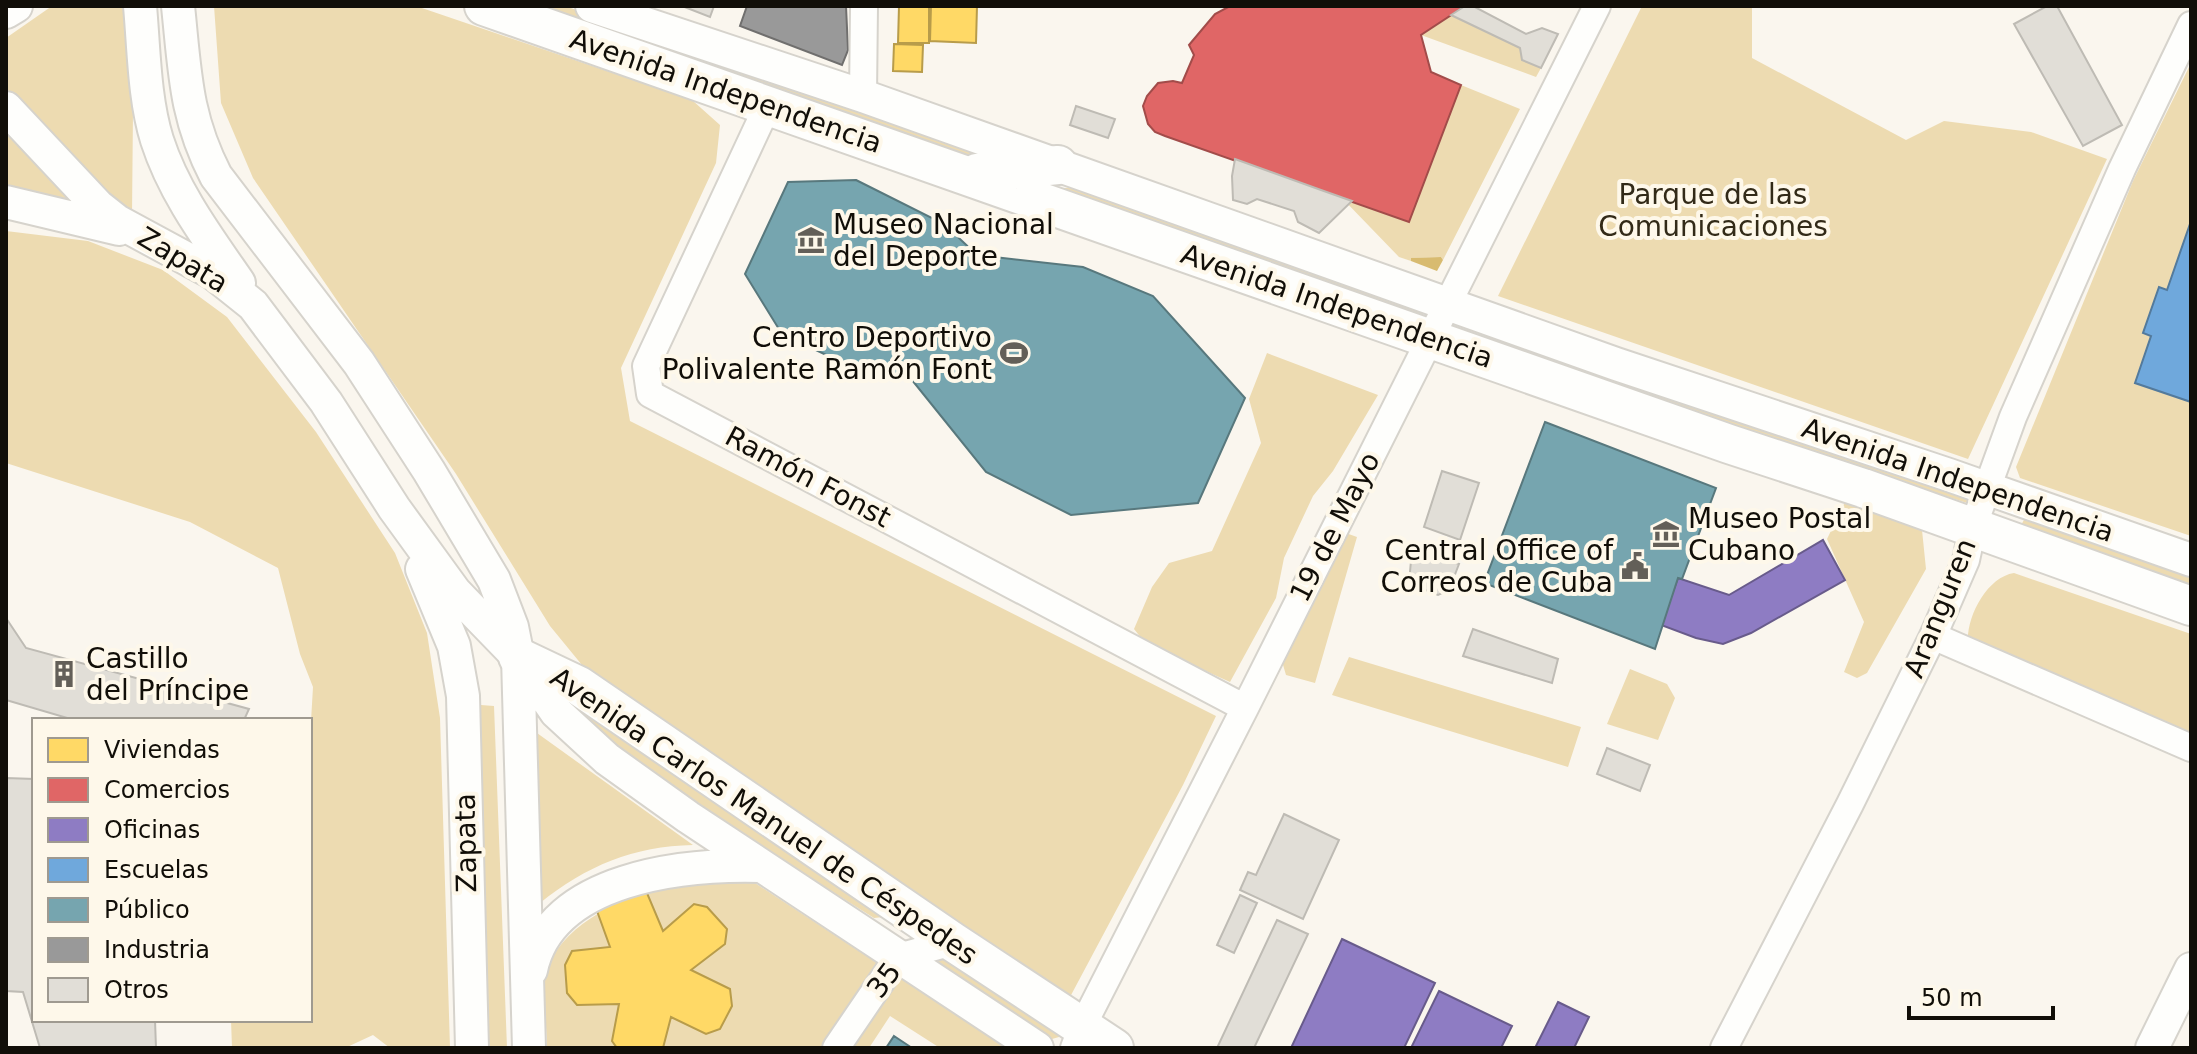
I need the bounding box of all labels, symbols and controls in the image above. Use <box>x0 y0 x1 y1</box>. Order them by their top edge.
street label: Avenida Independencia <box>566 22 886 160</box>
park label: Parque de las Comunicaciones <box>1598 178 1828 243</box>
place label: Museo Nacional del Deporte <box>833 208 1054 273</box>
street label: Zapata <box>132 220 234 300</box>
museum icon: Museo Nacional del Deporte <box>796 225 826 255</box>
street label: Avenida Independencia <box>1177 237 1497 375</box>
place label: Centro Deportivo Polivalente Ramón Font <box>662 321 992 386</box>
sports icon: Centro Deportivo Polivalente Ramón Font <box>999 338 1029 368</box>
street label: Avenida Independencia <box>1798 411 2118 549</box>
street label: Ramón Fonst <box>720 420 896 534</box>
street label: 19 de Mayo <box>1283 447 1387 607</box>
place label: Museo Postal Cubano <box>1688 502 1871 567</box>
museum icon: Museo Postal Cubano <box>1651 519 1681 549</box>
place label: Central Office of Correos de Cuba <box>1380 534 1614 599</box>
street label: Aranguren <box>1897 534 1983 682</box>
public building icon: Central Office of Correos de Cuba <box>1620 551 1650 581</box>
place label: Castillo del Príncipe <box>86 642 249 707</box>
building icon: Castillo del Príncipe <box>49 659 79 689</box>
street label: Avenida Carlos Manuel de Céspedes <box>544 660 984 972</box>
legend <box>32 718 312 1022</box>
text: Viviendas <box>104 736 220 764</box>
text: Comercios <box>104 776 230 804</box>
street label: Zapata <box>449 793 483 893</box>
text: Oficinas <box>104 816 200 844</box>
text: Escuelas <box>104 856 209 884</box>
text: Público <box>104 896 190 924</box>
text: Industria <box>104 936 210 964</box>
street label: 35 <box>860 956 908 1004</box>
scale bar <box>1909 970 2053 1020</box>
text: Otros <box>104 976 169 1004</box>
text: 50 m <box>1921 984 1983 1012</box>

